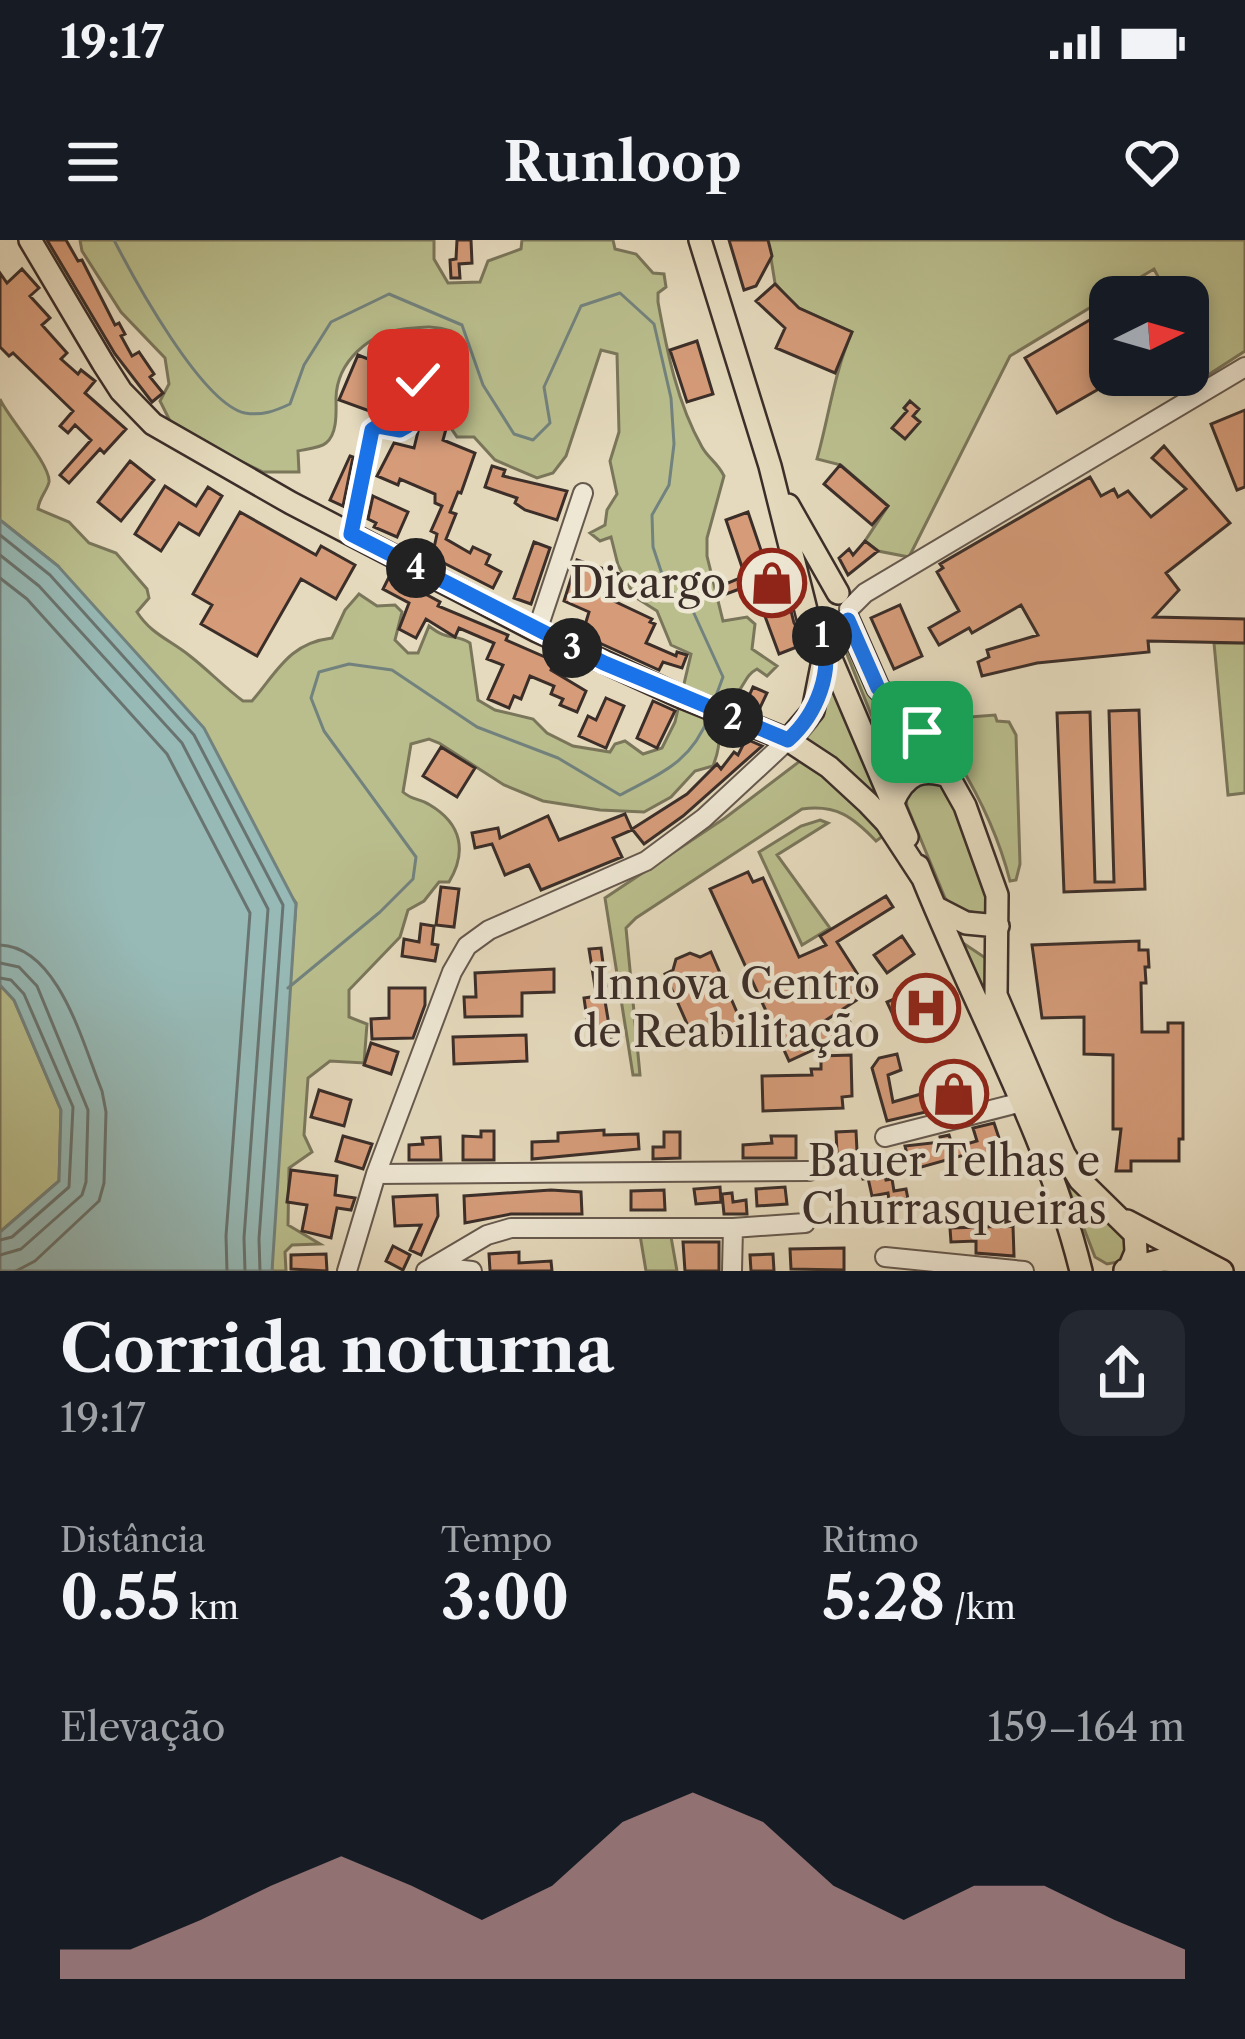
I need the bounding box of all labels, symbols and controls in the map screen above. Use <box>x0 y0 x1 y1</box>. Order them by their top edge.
text: 19:17 <box>60 14 164 70</box>
icon: menu <box>60 129 126 195</box>
text: Runloop <box>503 129 742 195</box>
icon: heart <box>1119 129 1185 195</box>
north arrow <box>1089 276 1209 396</box>
map controls <box>1089 276 1209 396</box>
pin <box>367 329 469 431</box>
icon: check <box>385 347 451 413</box>
pin: 4 <box>386 538 446 598</box>
text: 4 <box>406 547 426 588</box>
shop icon: Dicargo <box>737 548 807 618</box>
place label: Dicargo <box>570 557 726 609</box>
pin: 1 <box>792 606 852 666</box>
text: 1 <box>815 615 829 656</box>
pin: 3 <box>542 618 602 678</box>
text: 3 <box>563 627 581 668</box>
pin <box>871 681 973 783</box>
pin: 2 <box>703 688 763 748</box>
text: 2 <box>723 697 743 738</box>
icon: arrive <box>889 699 955 765</box>
place label: Innova Centro de Reabilitação <box>573 958 880 1058</box>
hospital icon: Innova Centro de Reabilitação <box>891 973 961 1043</box>
shop icon: Bauer Telhas e Churrasqueiras <box>919 1059 989 1129</box>
place label: Bauer Telhas e Churrasqueiras <box>801 1135 1107 1235</box>
text: Corrida noturna <box>60 1308 614 1389</box>
button: share <box>1059 1310 1185 1436</box>
text: 19:17 <box>60 1394 146 1442</box>
text: Distância <box>60 1520 205 1561</box>
text: Tempo <box>441 1520 552 1561</box>
text: Ritmo <box>822 1520 919 1561</box>
text: 0.55 <box>60 1561 180 1635</box>
text: 3:00 <box>441 1561 569 1635</box>
text: 5:28 <box>822 1561 945 1635</box>
text: km <box>180 1587 239 1628</box>
text: /km <box>945 1587 1016 1628</box>
text: Elevação <box>60 1703 225 1751</box>
text: 159–164 m <box>988 1703 1185 1751</box>

